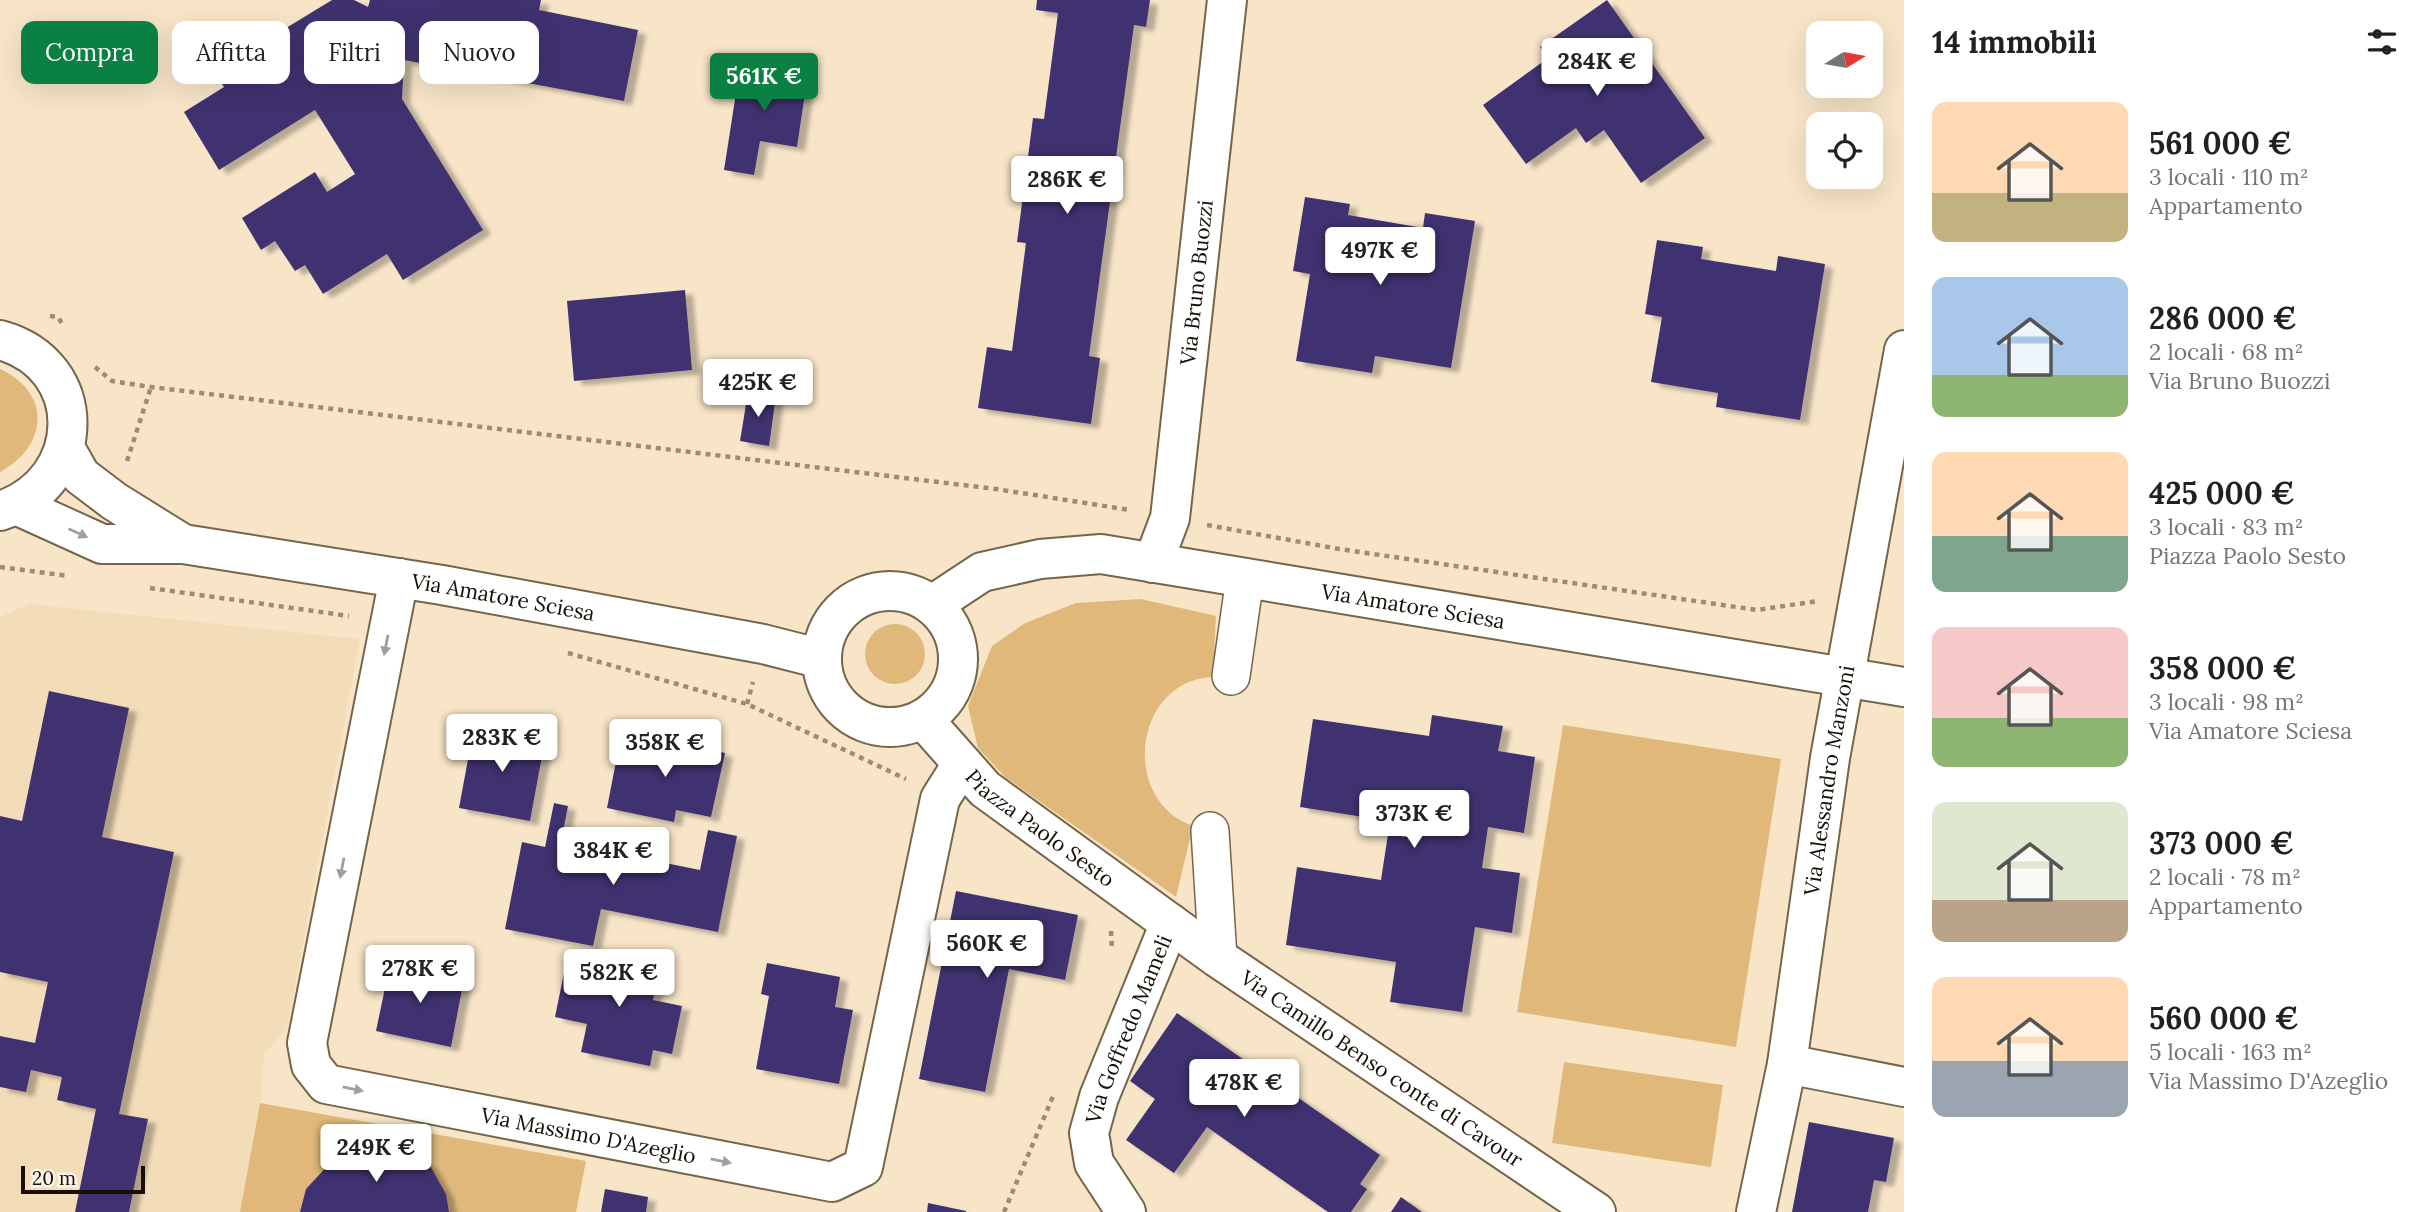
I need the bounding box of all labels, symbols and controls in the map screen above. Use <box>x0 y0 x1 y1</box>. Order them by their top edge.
chip: Compra <box>21 21 158 84</box>
chip: Affitta <box>172 21 290 84</box>
chip: Filtri <box>304 21 405 84</box>
chip: Nuovo <box>419 21 539 84</box>
north arrow <box>1806 21 1883 98</box>
map controls <box>1806 21 1883 189</box>
text: 14 immobili <box>1932 23 2097 61</box>
icon: filters <box>2363 23 2401 61</box>
pin: 284K € <box>1540 38 1654 98</box>
text: 284K € <box>1557 46 1637 75</box>
pin: 561K € <box>707 54 821 113</box>
text: 561K € <box>726 61 802 90</box>
button: locate <box>1806 112 1883 189</box>
text: 561 000 € <box>2149 124 2292 162</box>
icon: home <box>1988 130 2072 214</box>
pin: 286K € <box>1010 156 1124 216</box>
text: 3 locali · 110 m² <box>2149 162 2309 191</box>
text: 286K € <box>1027 164 1107 193</box>
text: Appartamento <box>2149 191 2303 220</box>
street label: Via Bruno Buozzi <box>1173 199 1218 367</box>
pin: 497K € <box>1323 228 1437 287</box>
text: 497K € <box>1341 235 1419 264</box>
text: 286 000 € <box>2149 299 2297 337</box>
icon: home <box>1988 305 2072 389</box>
text: 2 locali · 68 m² <box>2149 337 2303 366</box>
pin: 425K € <box>701 360 815 419</box>
text: Via Bruno Buozzi <box>2149 366 2331 395</box>
text: 425K € <box>719 367 797 396</box>
text: 425 000 € <box>2149 474 2295 512</box>
icon: home <box>1988 480 2072 564</box>
text: 3 locali · 83 m² <box>2149 512 2303 541</box>
one-way arrow <box>68 527 88 539</box>
text: Piazza Paolo Sesto <box>2149 541 2346 570</box>
street label: Via Amatore Sciesa <box>409 567 597 626</box>
street label: Via Amatore Sciesa <box>1318 577 1507 634</box>
one-way arrow <box>380 634 391 656</box>
text: 358 000 € <box>2149 649 2296 687</box>
icon: home <box>1988 655 2072 739</box>
street label: Via Alessandro Manzoni <box>1797 663 1860 898</box>
text: 3 locali · 98 m² <box>2149 687 2304 716</box>
pin: 283K € <box>445 714 559 774</box>
text: Via Amatore Sciesa <box>2149 716 2352 745</box>
pin: 358K € <box>608 720 722 779</box>
text: 283K € <box>462 722 542 751</box>
text: 358K € <box>625 727 705 756</box>
street label: Piazza Paolo Sesto <box>960 763 1120 892</box>
pin: 373K € <box>1357 790 1471 850</box>
text: 373K € <box>1375 798 1453 827</box>
text: 373 000 € <box>2149 824 2294 862</box>
pin: 384K € <box>556 828 670 887</box>
icon: home <box>1988 830 2072 914</box>
text: 384K € <box>573 835 653 864</box>
one-way arrow <box>336 858 347 880</box>
text: 2 locali · 78 m² <box>2149 862 2301 891</box>
text: Appartamento <box>2149 891 2303 920</box>
pin: 560K € <box>930 920 1044 980</box>
text: 560K € <box>946 928 1028 957</box>
street label: Via Goffredo Mameli <box>1079 931 1177 1127</box>
pin: 278K € <box>363 946 477 1005</box>
pin: 582K € <box>562 950 676 1009</box>
text: 278K € <box>381 953 459 982</box>
text: 582K € <box>580 957 658 986</box>
street label: Via Camillo Benso conte di Cavour <box>1235 963 1528 1173</box>
text: 560 000 € <box>2149 999 2299 1037</box>
icon: home <box>1988 1005 2072 1089</box>
text: 5 locali · 163 m² <box>2149 1037 2312 1066</box>
pin: 478K € <box>1187 1060 1301 1119</box>
text: Via Massimo D'Azeglio <box>2149 1066 2388 1095</box>
text: 478K € <box>1205 1067 1283 1096</box>
one-way arrow <box>342 1084 364 1095</box>
street label: Via Massimo D'Azeglio <box>478 1101 698 1169</box>
pin: 249K € <box>319 1124 433 1184</box>
text: 249K € <box>336 1132 416 1161</box>
one-way arrow <box>710 1155 732 1166</box>
scale bar <box>21 1163 145 1195</box>
text: 20 m <box>32 1166 76 1190</box>

